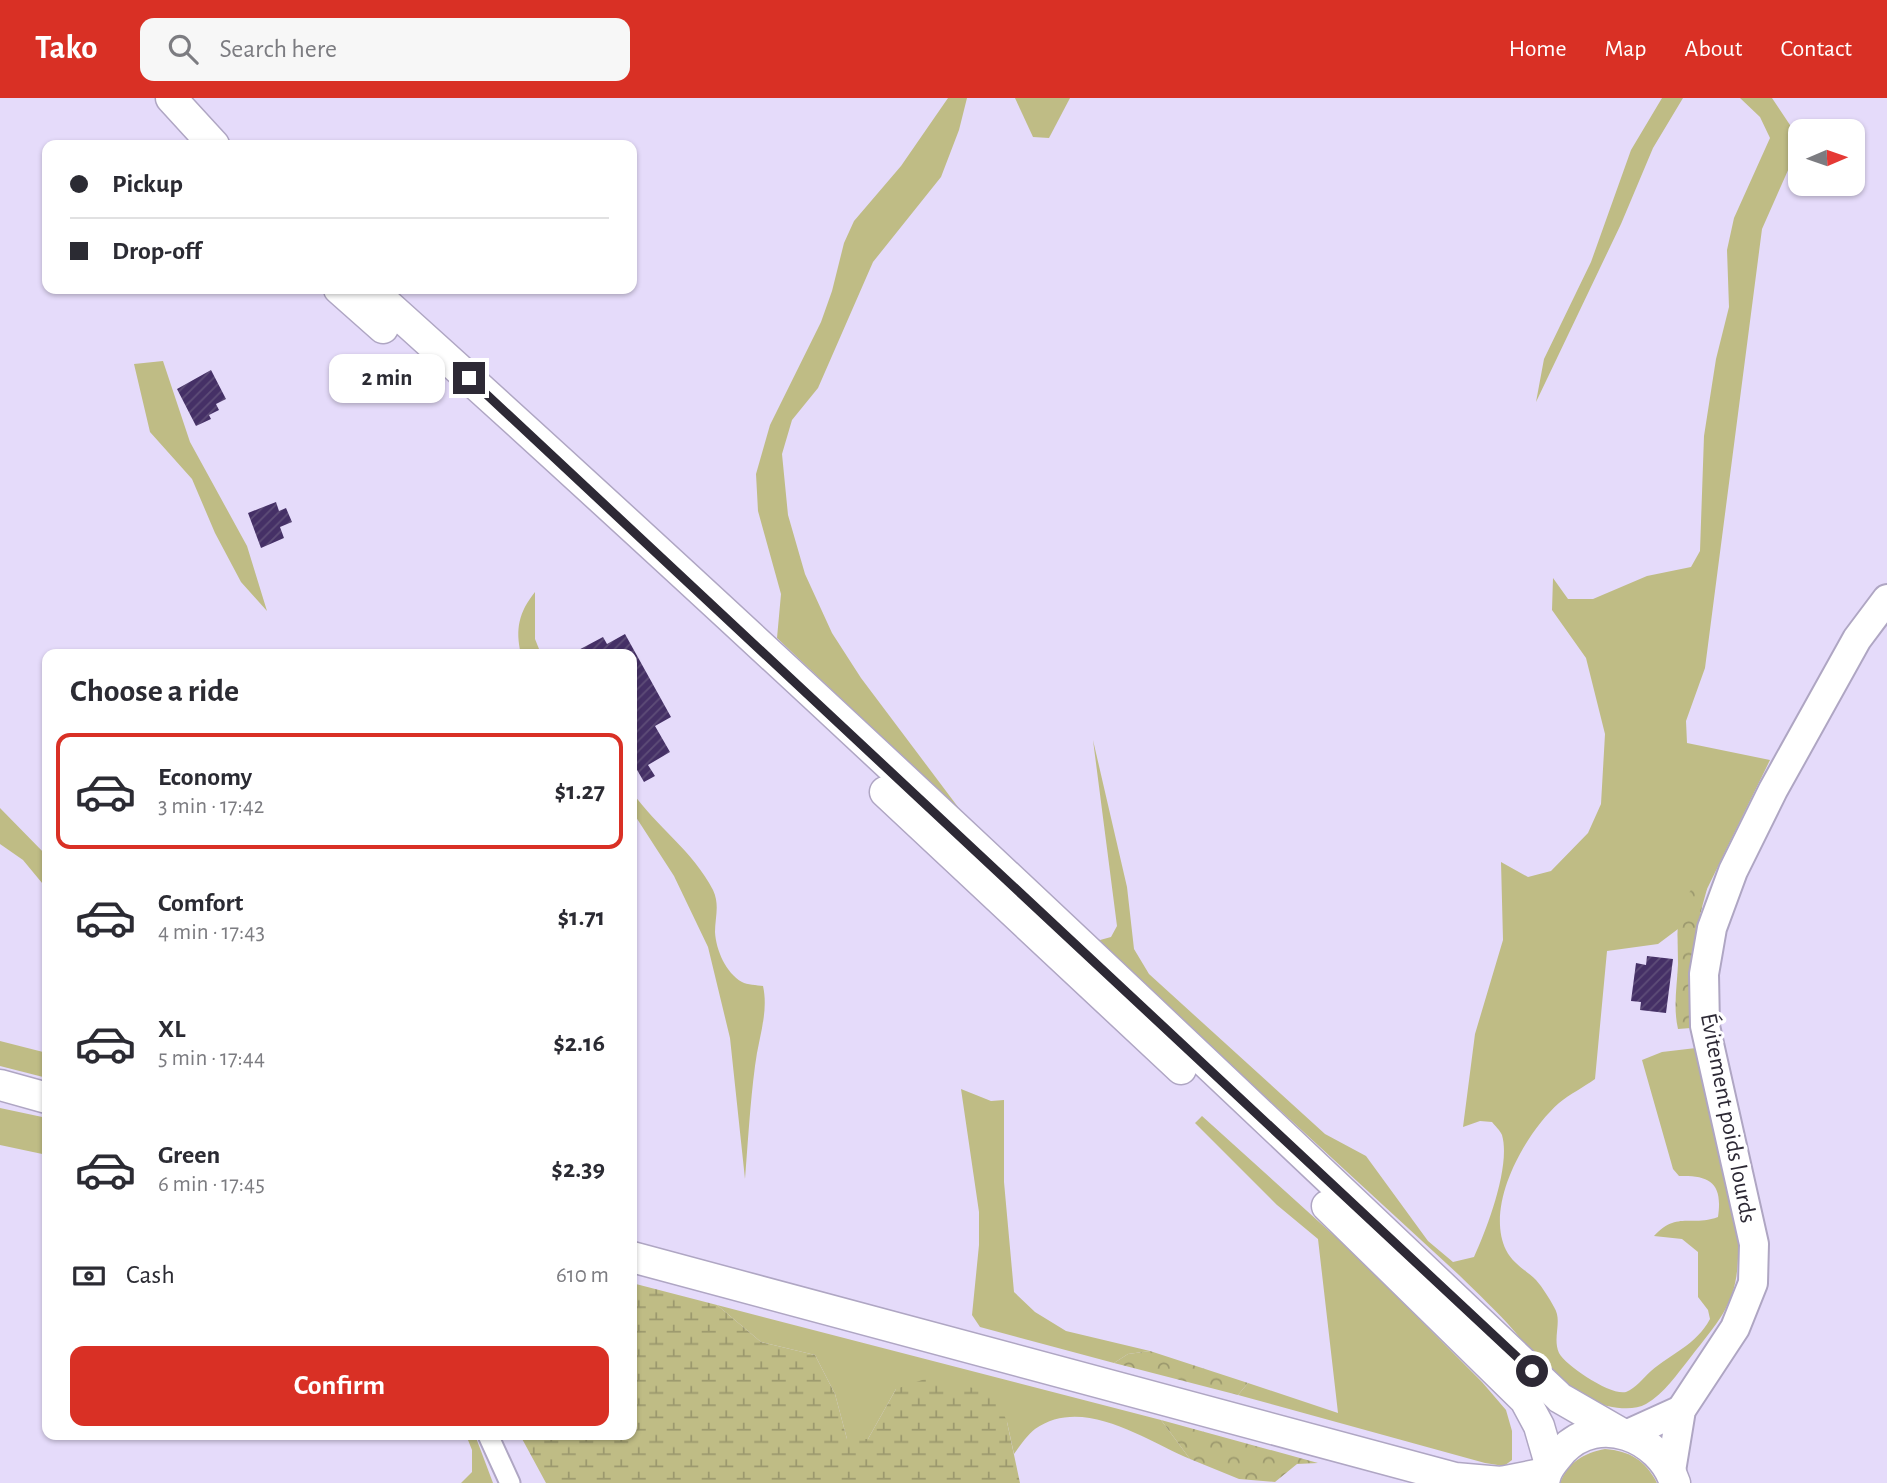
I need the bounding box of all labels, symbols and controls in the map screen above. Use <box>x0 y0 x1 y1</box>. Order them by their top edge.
search box <box>140 18 630 81</box>
icon: search <box>164 30 202 68</box>
text: Tako <box>35 32 98 65</box>
text: Search here <box>220 36 337 62</box>
text: Home <box>1509 37 1567 61</box>
text: Map <box>1605 37 1647 61</box>
text: About <box>1685 37 1742 61</box>
text: Contact <box>1780 37 1852 61</box>
north arrow <box>1788 119 1866 196</box>
map controls <box>1788 119 1865 196</box>
text: Pickup <box>112 171 183 197</box>
text: Drop-off <box>112 238 201 264</box>
callout: 2 min <box>329 354 444 402</box>
route end <box>453 362 485 394</box>
text: 2 min <box>361 367 413 390</box>
text: Choose a ride <box>70 675 239 707</box>
icon: car <box>74 760 137 823</box>
text: Economy <box>158 764 252 790</box>
text: $1.27 <box>555 778 605 804</box>
text: 3 min · 17:42 <box>158 795 264 818</box>
icon: car <box>74 886 137 949</box>
text: Comfort <box>158 890 243 916</box>
text: $1.71 <box>557 904 605 930</box>
text: 4 min · 17:43 <box>158 921 265 944</box>
street label: Évitement poids lourds <box>1696 1011 1762 1225</box>
icon: car <box>74 1012 137 1075</box>
text: XL <box>158 1016 185 1042</box>
text: $2.16 <box>553 1030 605 1056</box>
text: 5 min · 17:44 <box>158 1047 265 1070</box>
icon: car <box>74 1138 137 1201</box>
text: Green <box>158 1142 220 1168</box>
text: $2.39 <box>551 1156 605 1182</box>
text: 6 min · 17:45 <box>158 1173 265 1196</box>
icon: cash <box>70 1257 108 1295</box>
text: Cash <box>126 1262 175 1288</box>
text: 610 m <box>556 1264 609 1287</box>
button: Confirm <box>70 1346 609 1426</box>
route start <box>1516 1355 1548 1387</box>

